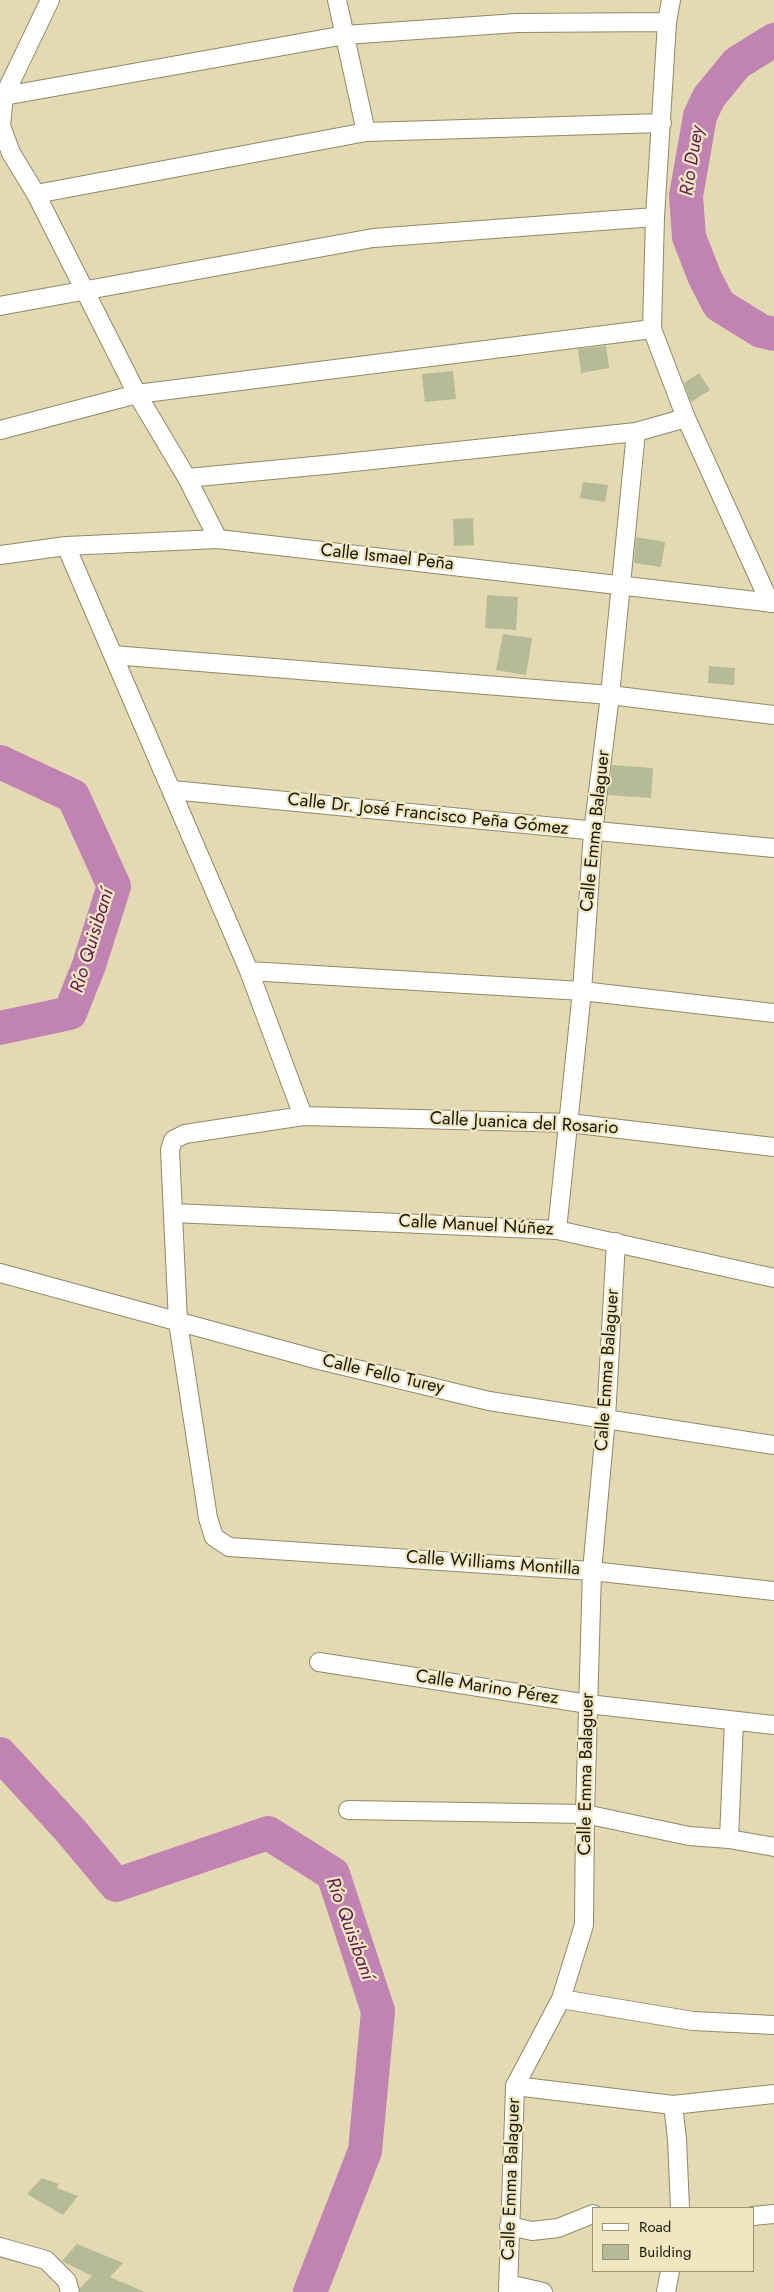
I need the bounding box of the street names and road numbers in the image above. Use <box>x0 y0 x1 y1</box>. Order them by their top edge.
street label: Calle Ismael Peña <box>319 540 455 576</box>
street label: Calle Emma Balaguer <box>577 749 615 913</box>
street label: Calle Dr. José Francisco Peña Gómez <box>286 789 570 841</box>
street label: Calle Juanica del Rosario <box>429 1108 619 1140</box>
street label: Calle Manuel Núñez <box>398 1211 554 1241</box>
street label: Calle Emma Balaguer <box>592 1288 624 1452</box>
street label: Calle Fello Turey <box>320 1350 446 1400</box>
street label: Calle Williams Montilla <box>405 1547 581 1581</box>
street label: Calle Marino Pérez <box>414 1666 560 1710</box>
street label: Calle Emma Balaguer <box>575 1693 599 1855</box>
street label: Calle Emma Balaguer <box>498 2097 526 2261</box>

